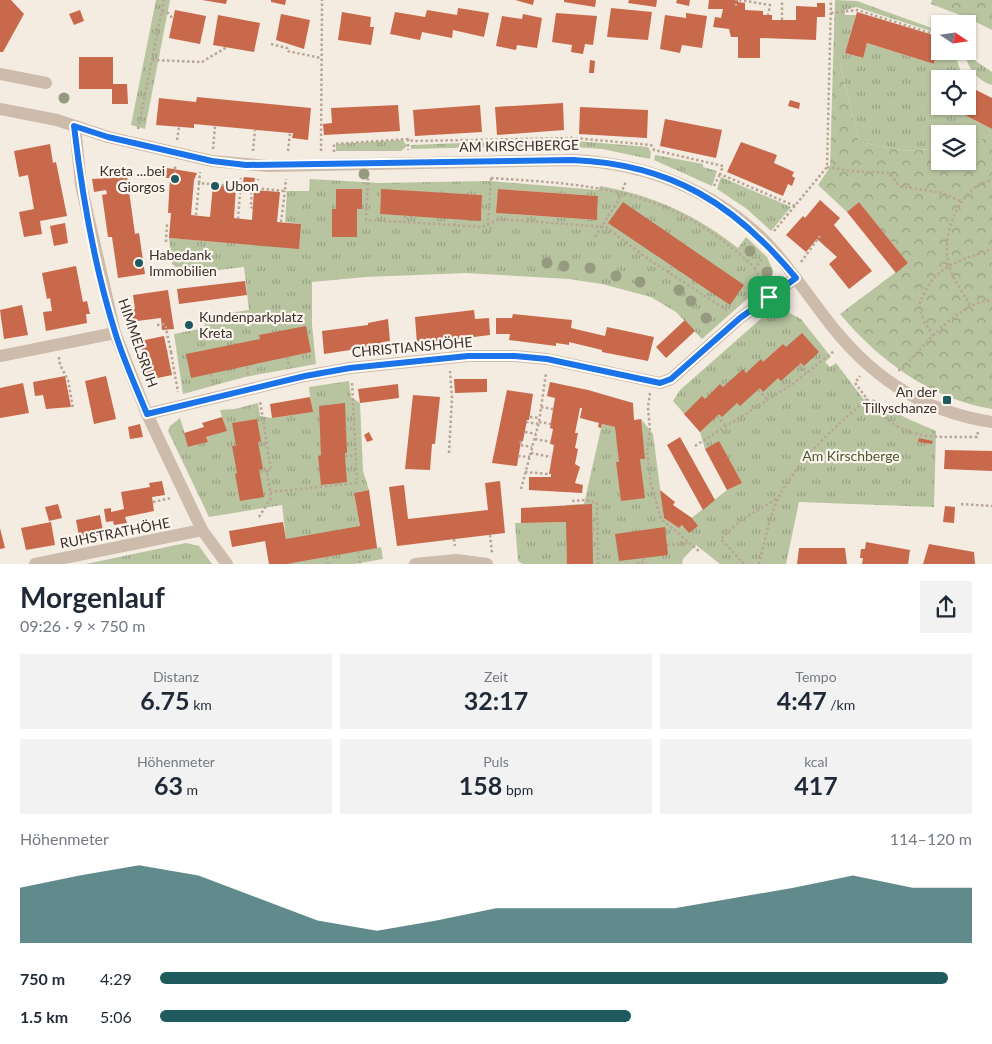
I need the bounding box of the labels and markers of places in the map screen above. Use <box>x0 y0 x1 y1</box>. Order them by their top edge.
place label: Kreta ...bei Giorgos <box>100 162 165 195</box>
marker: Kreta ...bei Giorgos <box>169 173 181 185</box>
place label: Ubon <box>225 177 259 194</box>
marker: Ubon <box>209 180 221 192</box>
place label: Habedank Immobilien <box>149 246 217 279</box>
marker: Habedank Immobilien <box>133 257 145 269</box>
pin <box>748 276 790 318</box>
place label: Kundenparkplatz Kreta <box>199 308 303 341</box>
marker: Kundenparkplatz Kreta <box>183 319 195 331</box>
place label: An der Tillyschanze <box>863 383 937 416</box>
marker: An der Tillyschanze <box>941 394 953 406</box>

